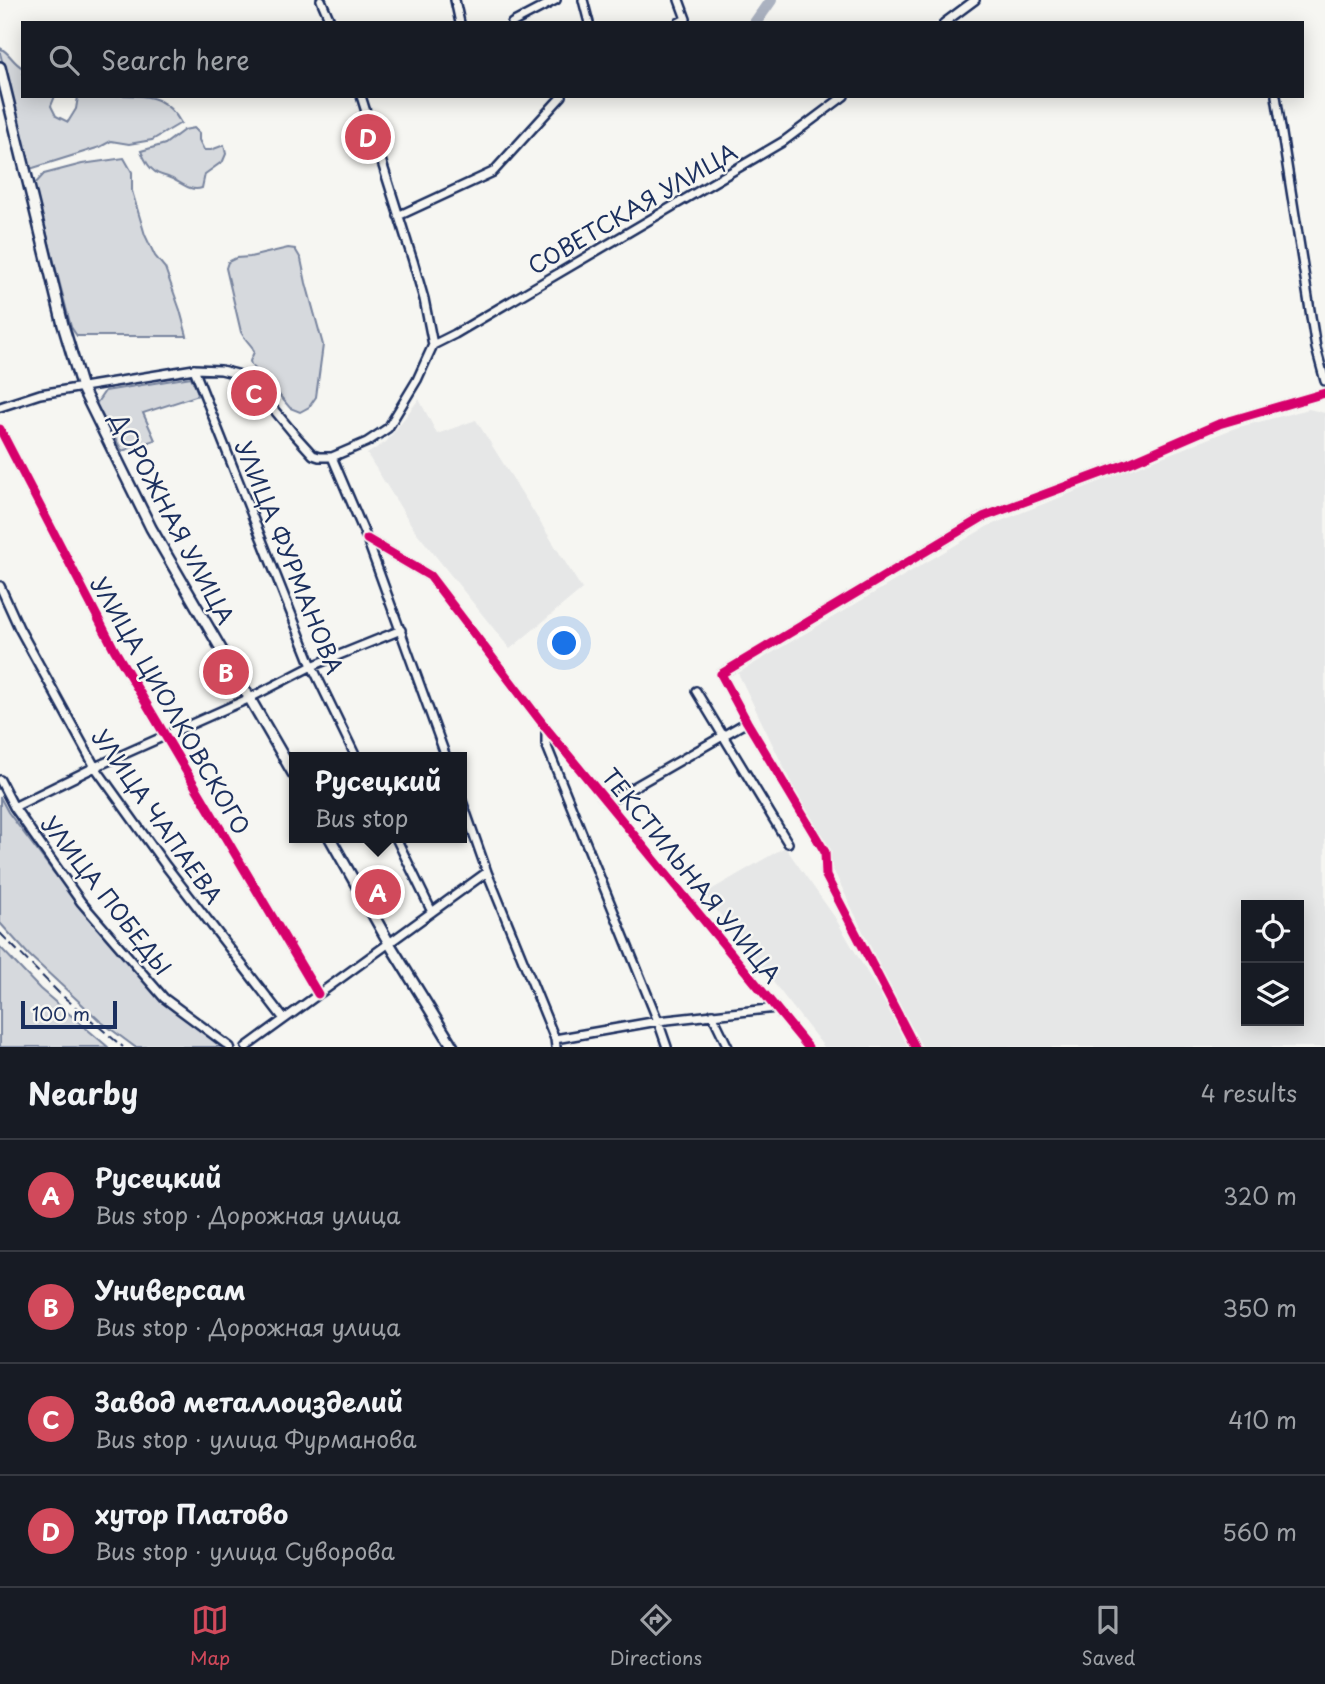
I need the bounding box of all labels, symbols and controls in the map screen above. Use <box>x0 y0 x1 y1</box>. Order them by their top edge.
search box <box>21 21 1304 98</box>
text: Search here <box>101 40 250 79</box>
icon: search <box>45 41 83 79</box>
pin: D <box>345 111 391 163</box>
street label: СОВЕТСКАЯ УЛИЦА <box>521 134 743 282</box>
pin: C <box>231 367 277 419</box>
street label: ДОРОЖНАЯ УЛИЦА <box>102 405 244 630</box>
street label: УЛИЦА ФУРМАНОВА <box>227 435 353 679</box>
street label: УЛИЦА ЦИОЛКОВСКОГО <box>83 569 259 841</box>
your location <box>547 626 581 660</box>
pin: B <box>203 646 249 698</box>
street label: УЛИЦА ЧАПАЕВА <box>84 721 232 911</box>
popup <box>289 752 467 843</box>
street label: ТЕКСТИЛЬНАЯ УЛИЦА <box>594 760 790 990</box>
text: Русецкий <box>315 761 441 800</box>
text: Bus stop <box>315 800 408 835</box>
street label: УЛИЦА ПОБЕДЫ <box>33 808 181 982</box>
pin: A <box>355 866 401 918</box>
map controls <box>1241 900 1304 1026</box>
button: locate <box>1241 900 1304 963</box>
button: layers <box>1241 963 1304 1026</box>
scale bar <box>21 998 117 1030</box>
text: 100 m <box>32 999 90 1027</box>
text: Nearby <box>28 1070 138 1115</box>
text: 4 results <box>1201 1075 1297 1110</box>
text: Русецкий <box>95 1158 222 1197</box>
text: A <box>42 1178 60 1213</box>
text: 320 m <box>1223 1178 1297 1213</box>
text: Bus stop · Дорожная улица <box>95 1197 401 1232</box>
text: Универсам <box>95 1270 246 1309</box>
text: B <box>43 1290 59 1325</box>
text: 350 m <box>1222 1290 1297 1325</box>
text: Bus stop · Дорожная улица <box>95 1309 401 1344</box>
text: Завод металлоизделий <box>95 1382 403 1421</box>
text: C <box>42 1402 60 1437</box>
text: 410 m <box>1228 1402 1297 1437</box>
text: Bus stop · улица Фурманова <box>95 1421 417 1456</box>
text: хутор Платово <box>95 1494 288 1533</box>
text: D <box>42 1514 60 1549</box>
text: 560 m <box>1222 1514 1297 1549</box>
text: Bus stop · улица Суворова <box>95 1533 395 1568</box>
tab: Map <box>190 1601 230 1671</box>
tab: Directions <box>610 1601 702 1671</box>
tab: Saved <box>1081 1601 1135 1671</box>

